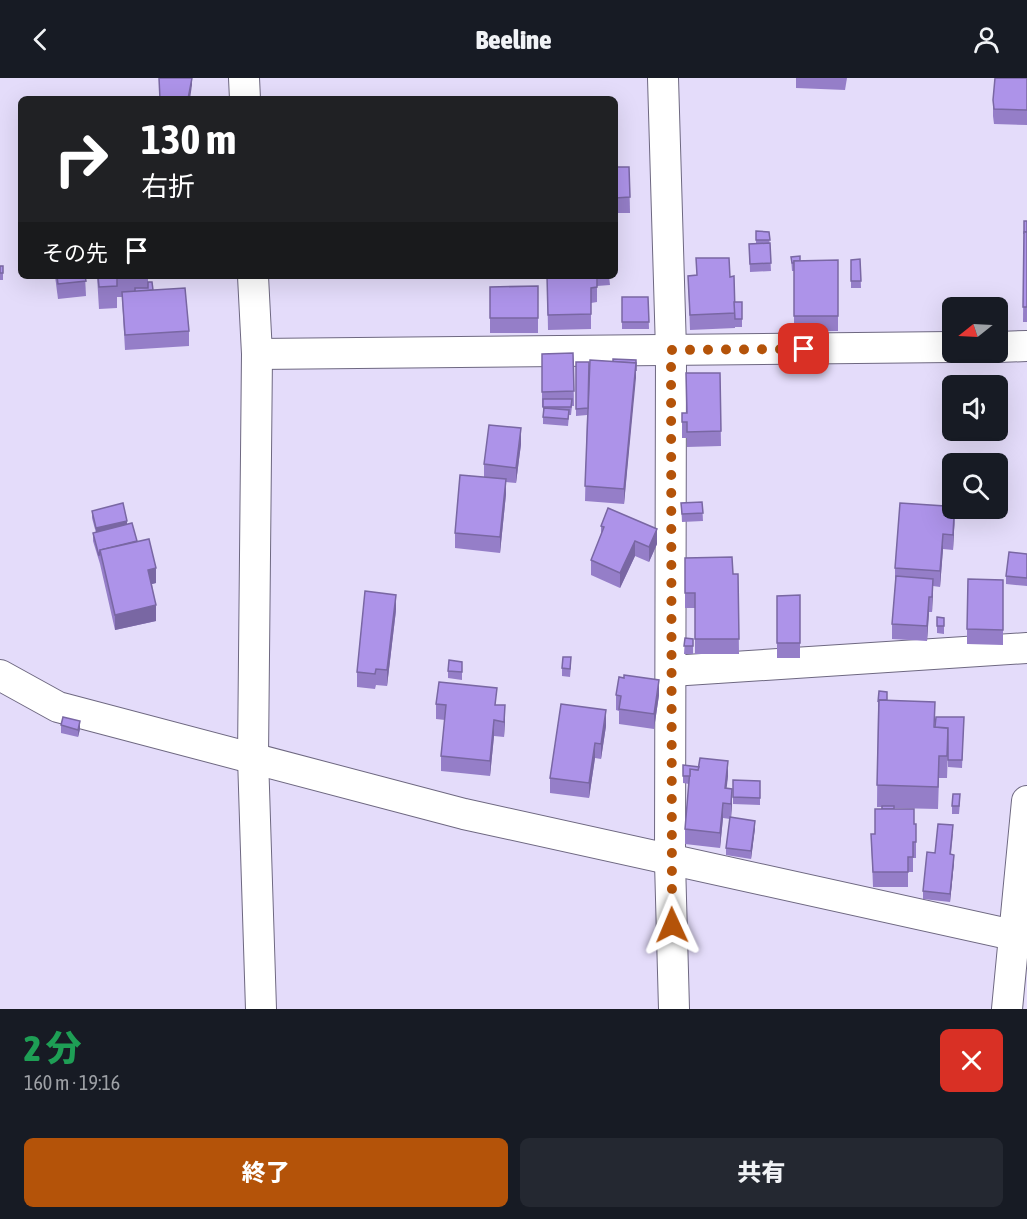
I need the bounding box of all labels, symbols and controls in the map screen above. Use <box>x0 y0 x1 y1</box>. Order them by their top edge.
icon: back <box>24 23 57 56</box>
icon: person <box>970 23 1003 56</box>
text: Beeline <box>476 24 551 55</box>
text: 130 m <box>141 115 236 163</box>
icon: right <box>42 120 120 198</box>
text: 右折 <box>141 171 195 202</box>
icon: arrive <box>120 234 153 267</box>
text: その先 <box>42 240 108 266</box>
north arrow <box>942 297 1008 363</box>
map controls <box>942 297 1008 519</box>
pin <box>778 323 829 374</box>
icon: arrive <box>787 332 820 365</box>
button: sound <box>942 375 1008 441</box>
button: search <box>942 453 1008 519</box>
position arrow <box>640 893 704 957</box>
text: 2 分 <box>24 1027 82 1069</box>
button: close <box>940 1029 1003 1092</box>
text: 160 m · 19:16 <box>24 1071 120 1094</box>
button: 終了 <box>24 1138 508 1207</box>
button: 共有 <box>520 1138 1003 1207</box>

